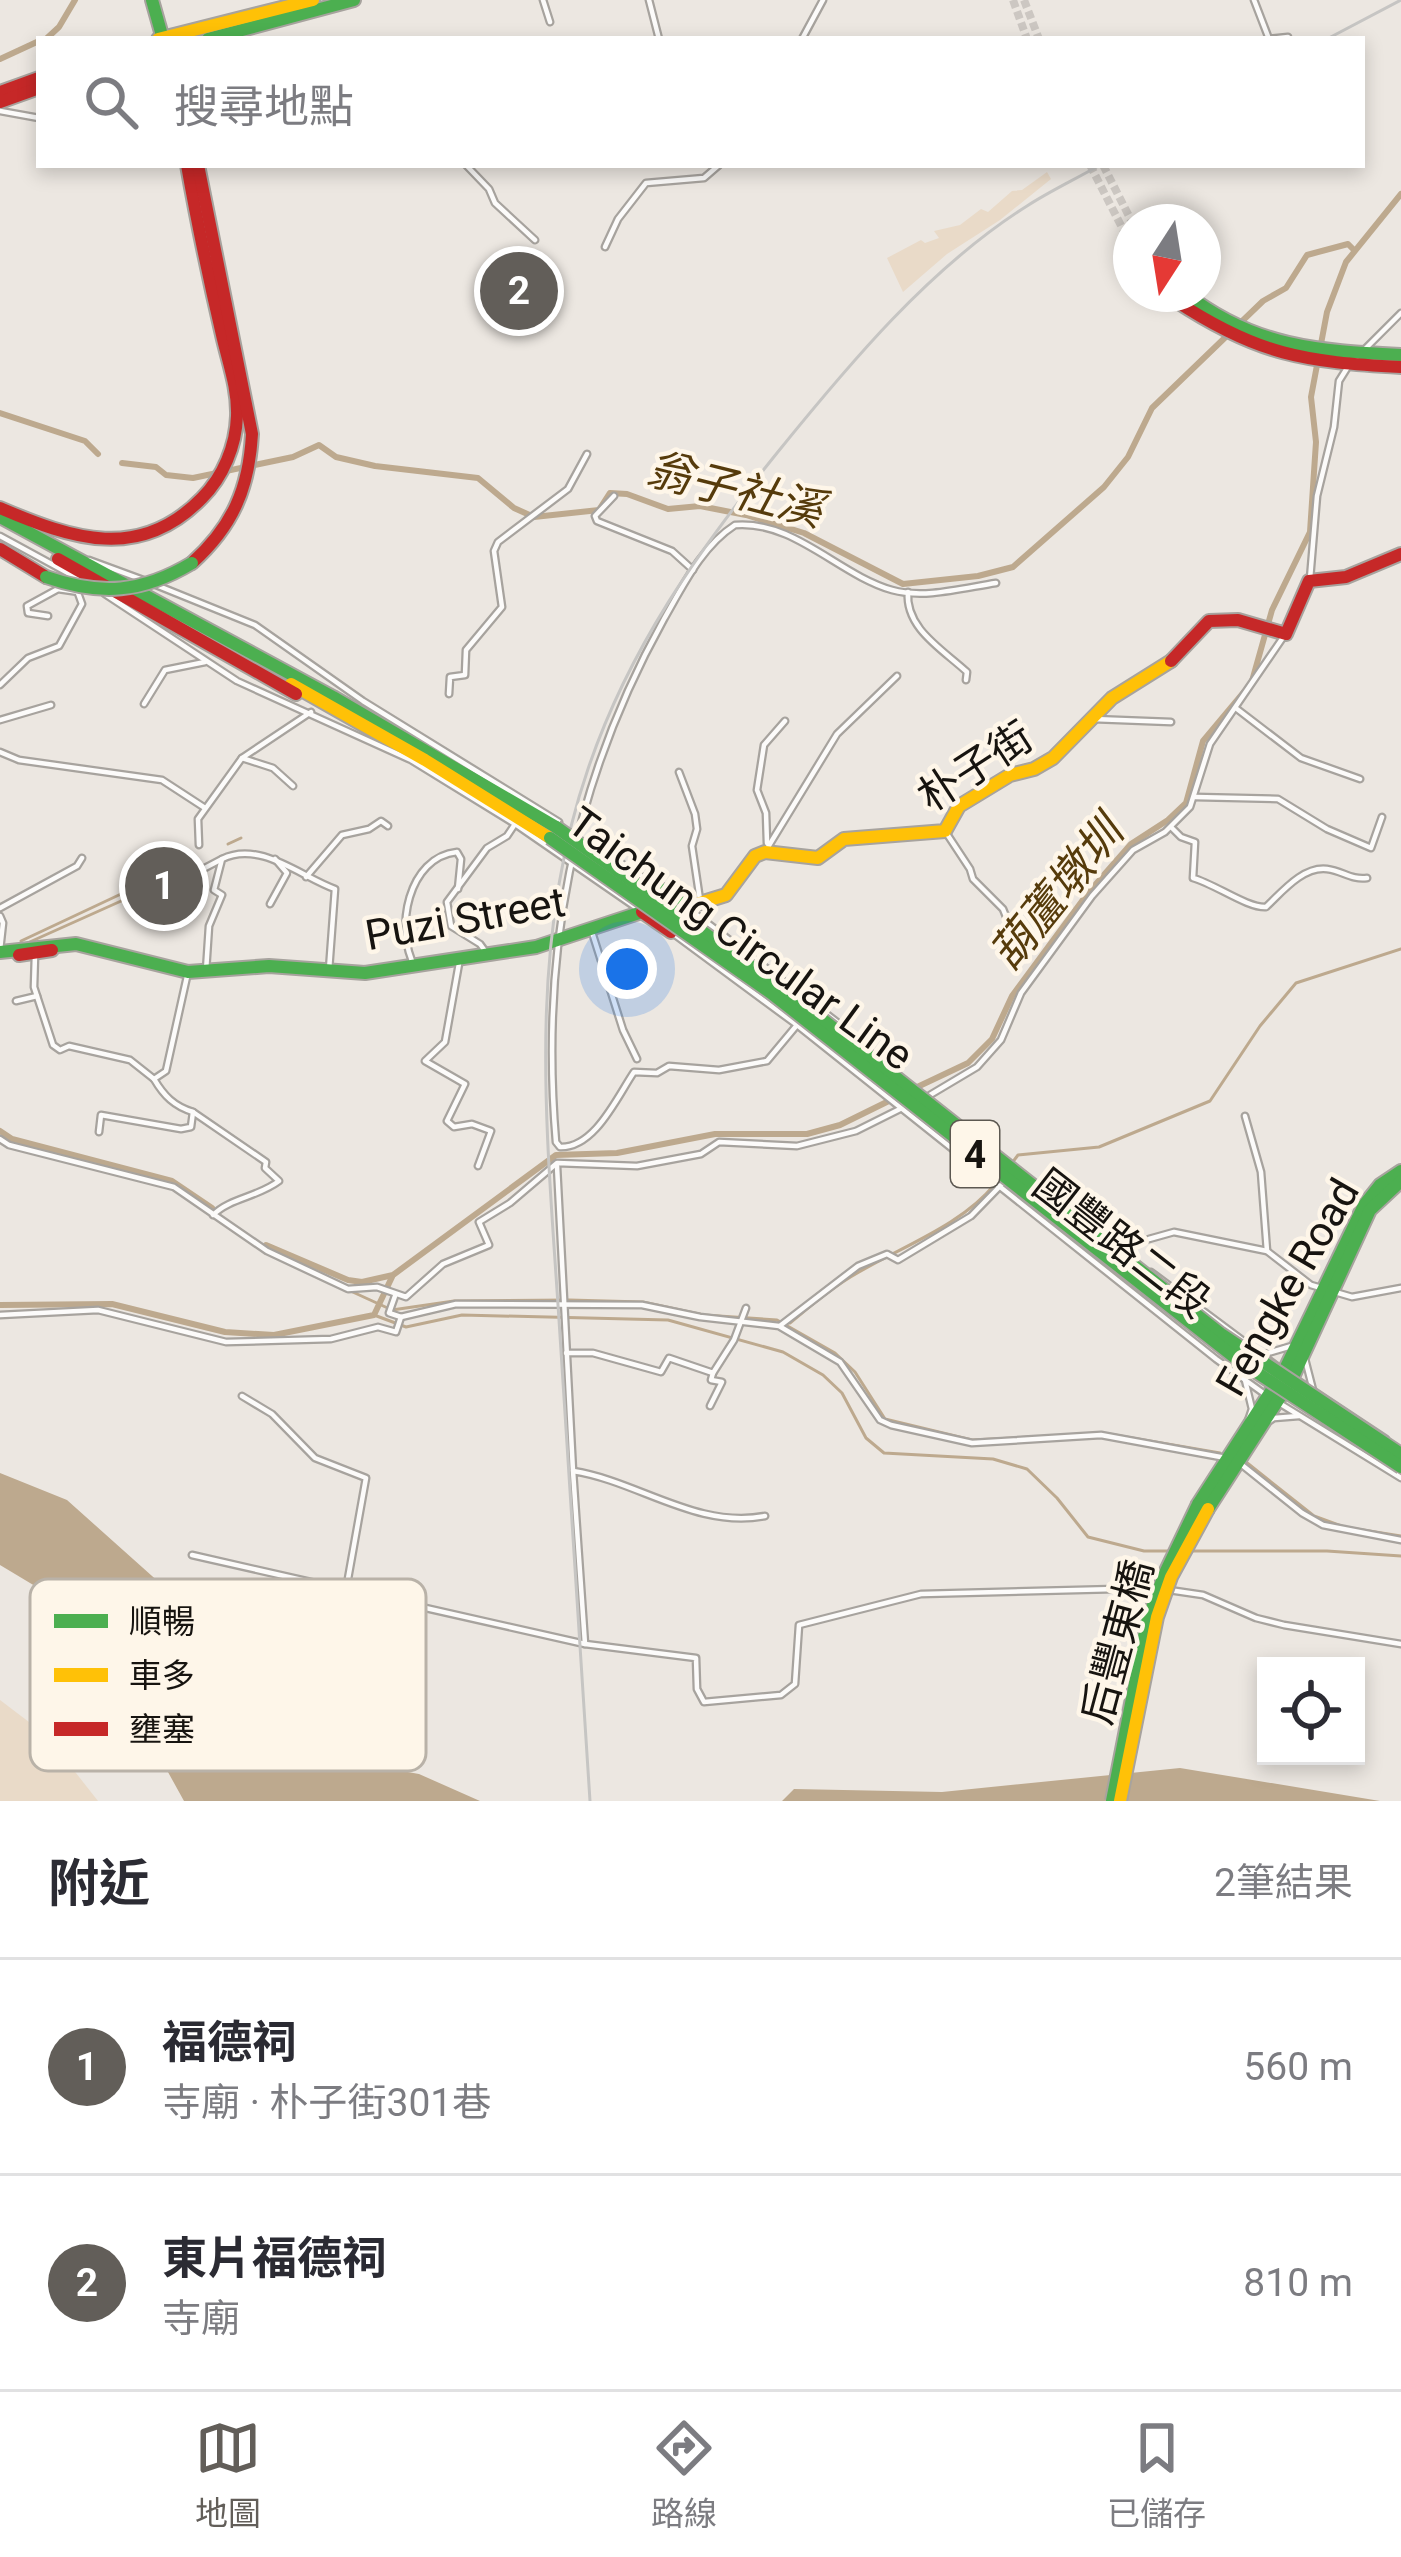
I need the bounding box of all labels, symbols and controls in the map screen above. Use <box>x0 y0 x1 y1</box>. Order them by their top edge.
search box <box>36 36 1365 168</box>
icon: search <box>78 69 144 135</box>
text: 搜尋地點 <box>174 80 354 133</box>
north arrow <box>1113 204 1221 312</box>
pin: 2 <box>480 246 558 336</box>
water label: 翁子社溪 <box>641 442 834 538</box>
street label: 朴子街 <box>909 712 1041 821</box>
street label: Taichung Circular Line <box>559 797 922 1080</box>
water label: 葫蘆墩圳 <box>979 802 1137 980</box>
pin: 1 <box>125 841 203 931</box>
street label: Puzi Street <box>361 877 569 960</box>
your location <box>597 939 657 999</box>
road number: 4 <box>951 1121 999 1187</box>
street label: 國豐路二段 <box>1024 1159 1220 1327</box>
street label: Fengke Road <box>1206 1170 1369 1404</box>
street label: 后豐東橋 <box>1072 1555 1163 1730</box>
legend <box>30 1579 426 1771</box>
text: 順暢 <box>129 1602 195 1641</box>
text: 車多 <box>129 1656 195 1695</box>
map controls <box>1257 1657 1365 1765</box>
button: locate <box>1257 1657 1365 1765</box>
text: 壅塞 <box>129 1710 195 1749</box>
text: 附近 <box>48 1854 150 1913</box>
text: 2筆結果 <box>1214 1860 1353 1906</box>
text: 福德祠 <box>162 2016 297 2069</box>
text: 1 <box>76 2044 98 2090</box>
text: 560 m <box>1243 2044 1353 2090</box>
text: 寺廟 · 朴子街301巷 <box>162 2080 491 2126</box>
text: 東片福德祠 <box>162 2232 387 2285</box>
text: 2 <box>76 2260 98 2306</box>
text: 810 m <box>1243 2260 1353 2306</box>
text: 寺廟 <box>162 2296 240 2342</box>
tab: 地圖 <box>195 2415 261 2535</box>
tab: 路線 <box>651 2415 717 2535</box>
tab: 已儲存 <box>1107 2415 1206 2535</box>

